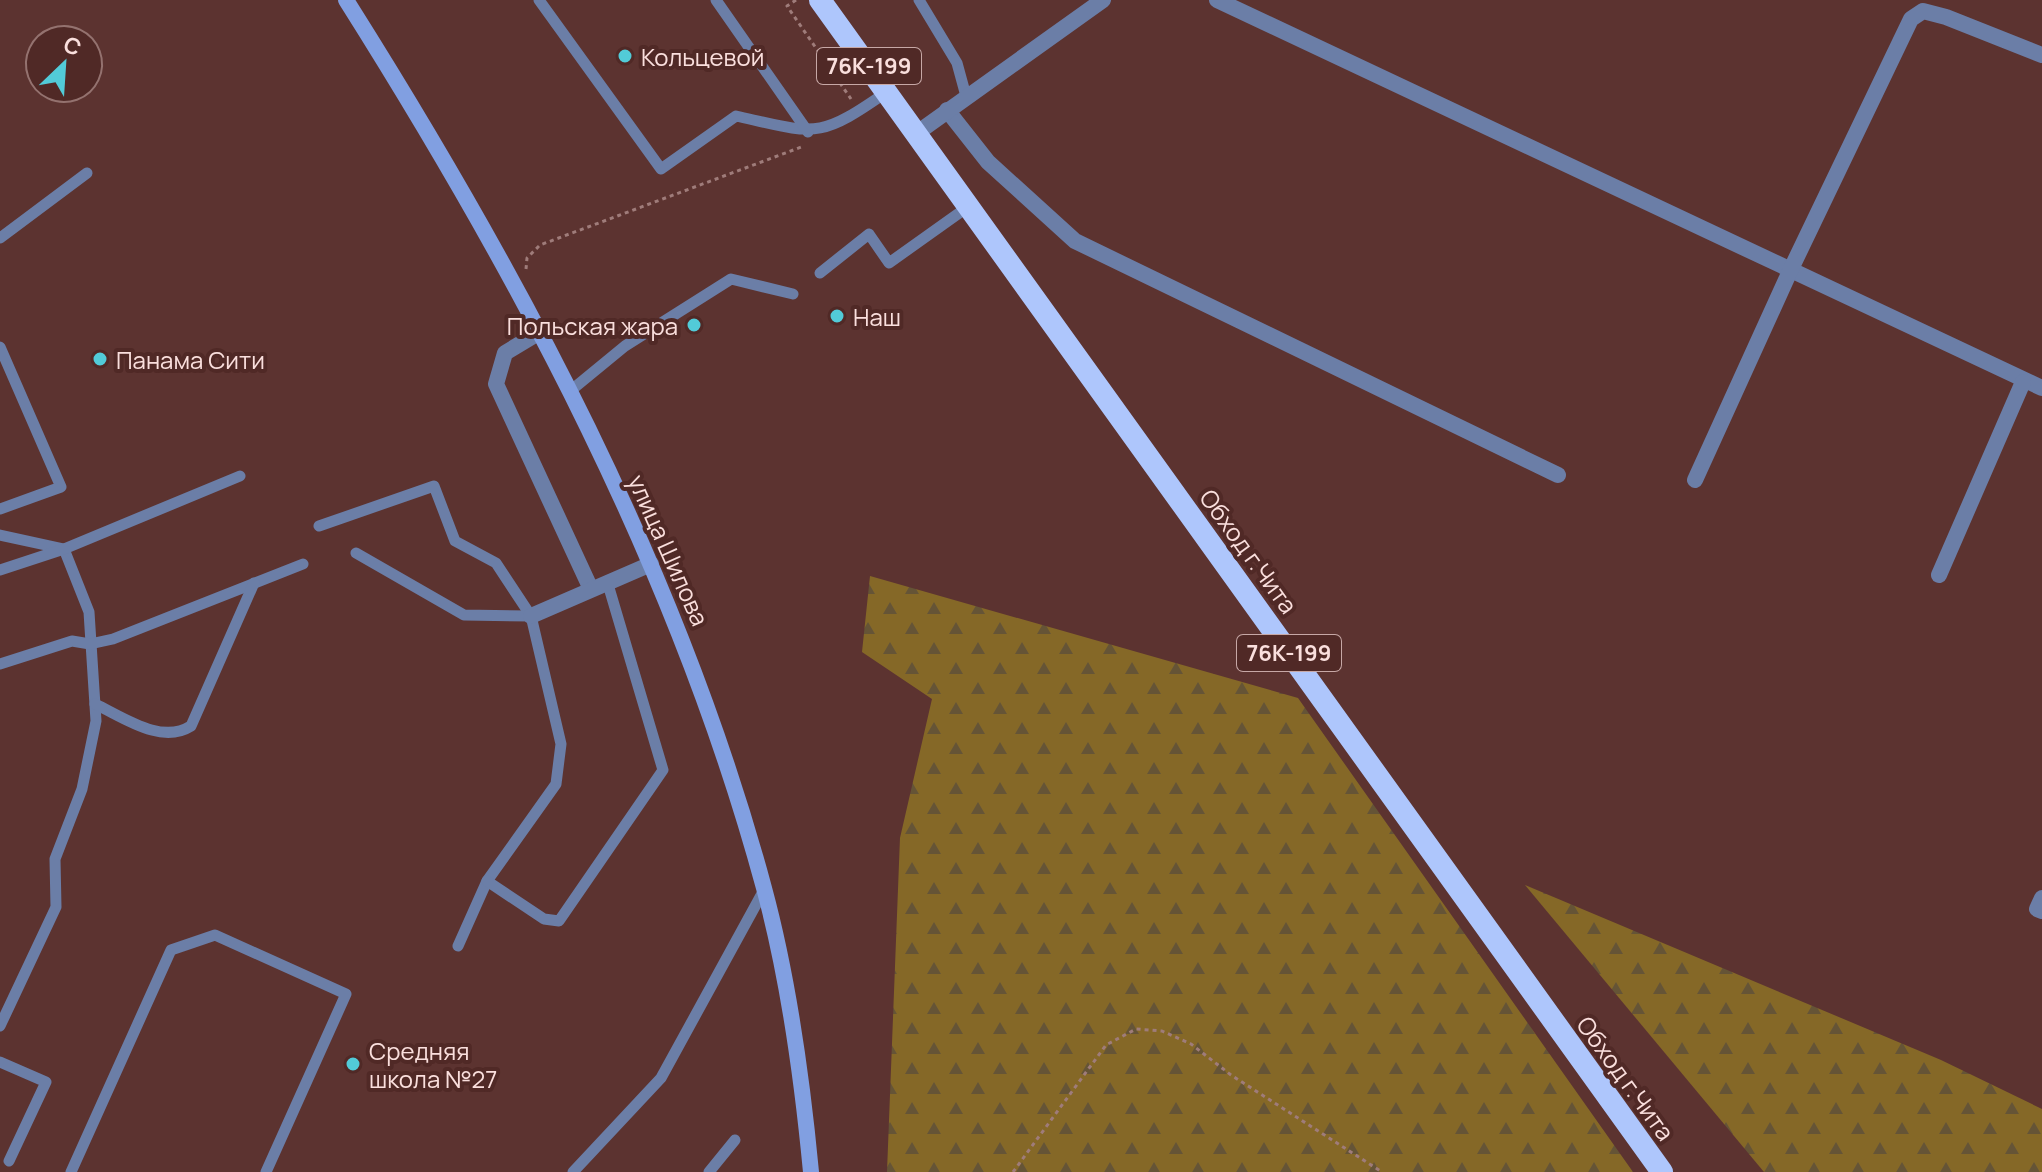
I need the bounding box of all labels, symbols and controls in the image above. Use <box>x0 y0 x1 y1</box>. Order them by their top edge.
north arrow <box>24 24 104 104</box>
text: С <box>59 29 86 63</box>
place label: Кольцевой <box>641 40 764 73</box>
marker: Кольцевой <box>616 47 634 65</box>
road number: 76К-199 <box>817 48 921 84</box>
place label: Наш <box>853 300 901 333</box>
marker: Наш <box>828 307 846 325</box>
place label: Польская жара <box>507 309 678 342</box>
marker: Польская жара <box>685 316 703 334</box>
place label: Панама Сити <box>116 343 265 376</box>
marker: Панама Сити <box>91 350 109 368</box>
street label: улица Шилова <box>621 469 717 631</box>
street label: Обход г.Чита <box>1193 482 1305 620</box>
road number: 76К-199 <box>1237 635 1341 671</box>
street label: Обход г.Чита <box>1570 1009 1682 1147</box>
place label: Средняя школа №27 <box>369 1034 497 1095</box>
marker: Средняя школа №27 <box>344 1055 362 1073</box>

